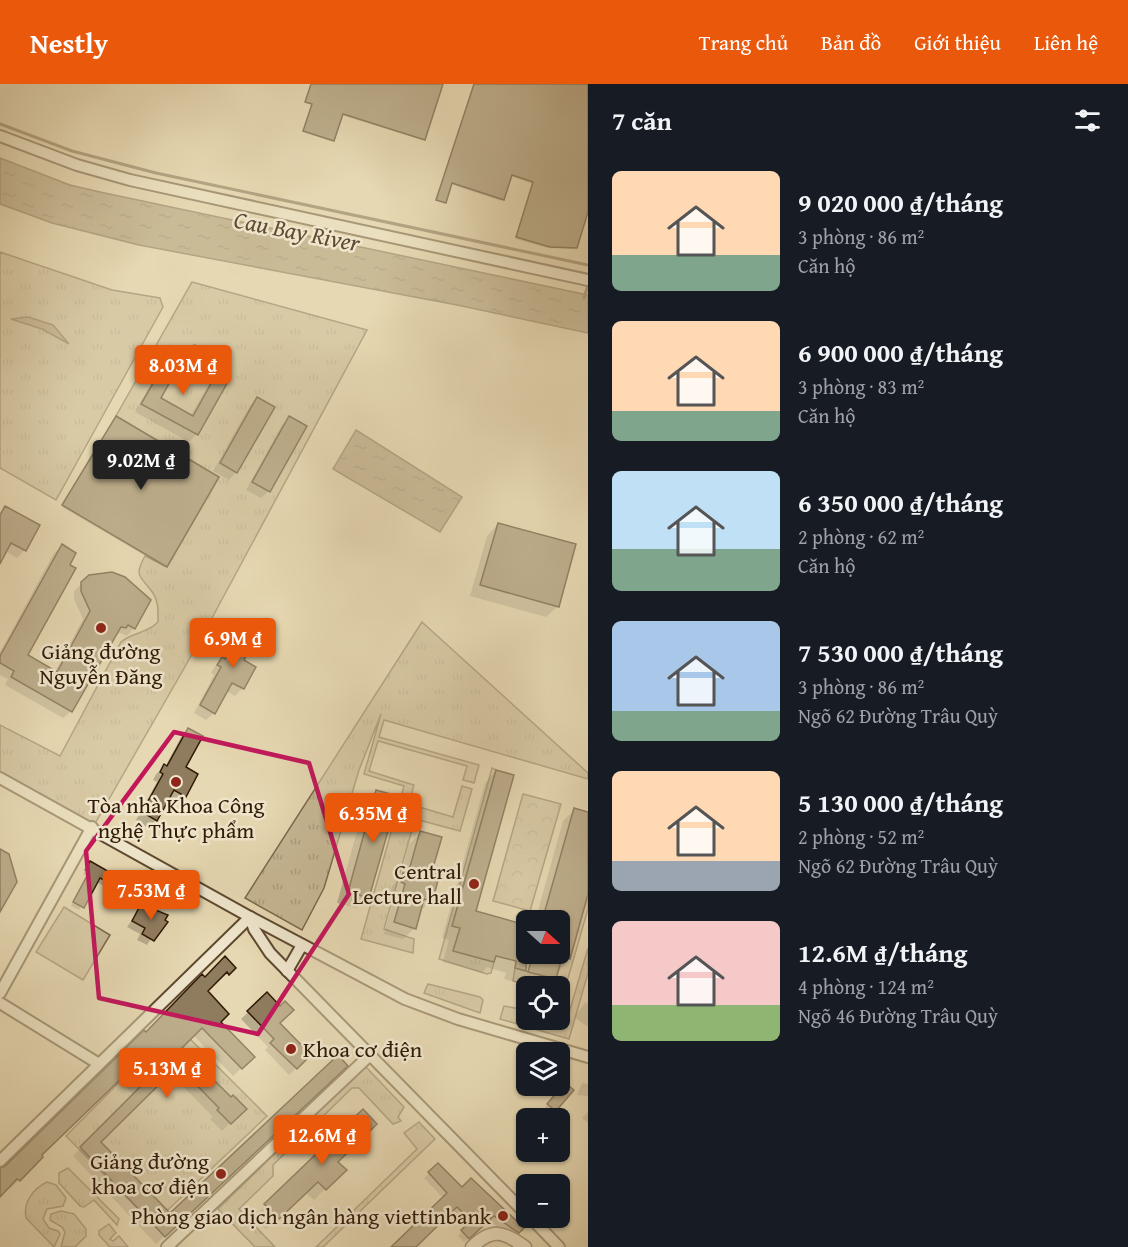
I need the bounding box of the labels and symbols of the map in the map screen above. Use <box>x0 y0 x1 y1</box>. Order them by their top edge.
water label: Cau Bay River <box>231 202 364 261</box>
pin: 8.03M ₫ <box>128 345 238 396</box>
pin: 9.02M ₫ <box>86 440 196 491</box>
pin: 6.9M ₫ <box>184 618 282 669</box>
marker: Giảng đường Nguyễn Đăng <box>94 621 108 635</box>
place label: Giảng đường Nguyễn Đăng <box>40 635 162 692</box>
marker: Tòa nhà Khoa Công nghệ Thực phẩm <box>169 775 183 789</box>
place label: Tòa nhà Khoa Công nghệ Thực phẩm <box>87 789 265 846</box>
pin: 6.35M ₫ <box>318 793 428 844</box>
place label: Central Lecture hall <box>353 855 462 912</box>
pin: 7.53M ₫ <box>96 870 206 921</box>
marker: Central Lecture hall <box>467 877 481 891</box>
north arrow <box>516 910 570 964</box>
place label: Khoa cơ điện <box>303 1033 423 1065</box>
marker: Khoa cơ điện <box>284 1042 298 1056</box>
pin: 5.13M ₫ <box>112 1048 222 1099</box>
pin: 12.6M ₫ <box>267 1115 377 1166</box>
place label: Giảng đường khoa cơ điện <box>90 1145 210 1202</box>
marker: Giảng đường khoa cơ điện <box>214 1167 228 1181</box>
place label: Phòng giao dịch ngân hàng viettinbank <box>131 1200 492 1232</box>
marker: Phòng giao dịch ngân hàng viettinbank <box>496 1209 510 1223</box>

